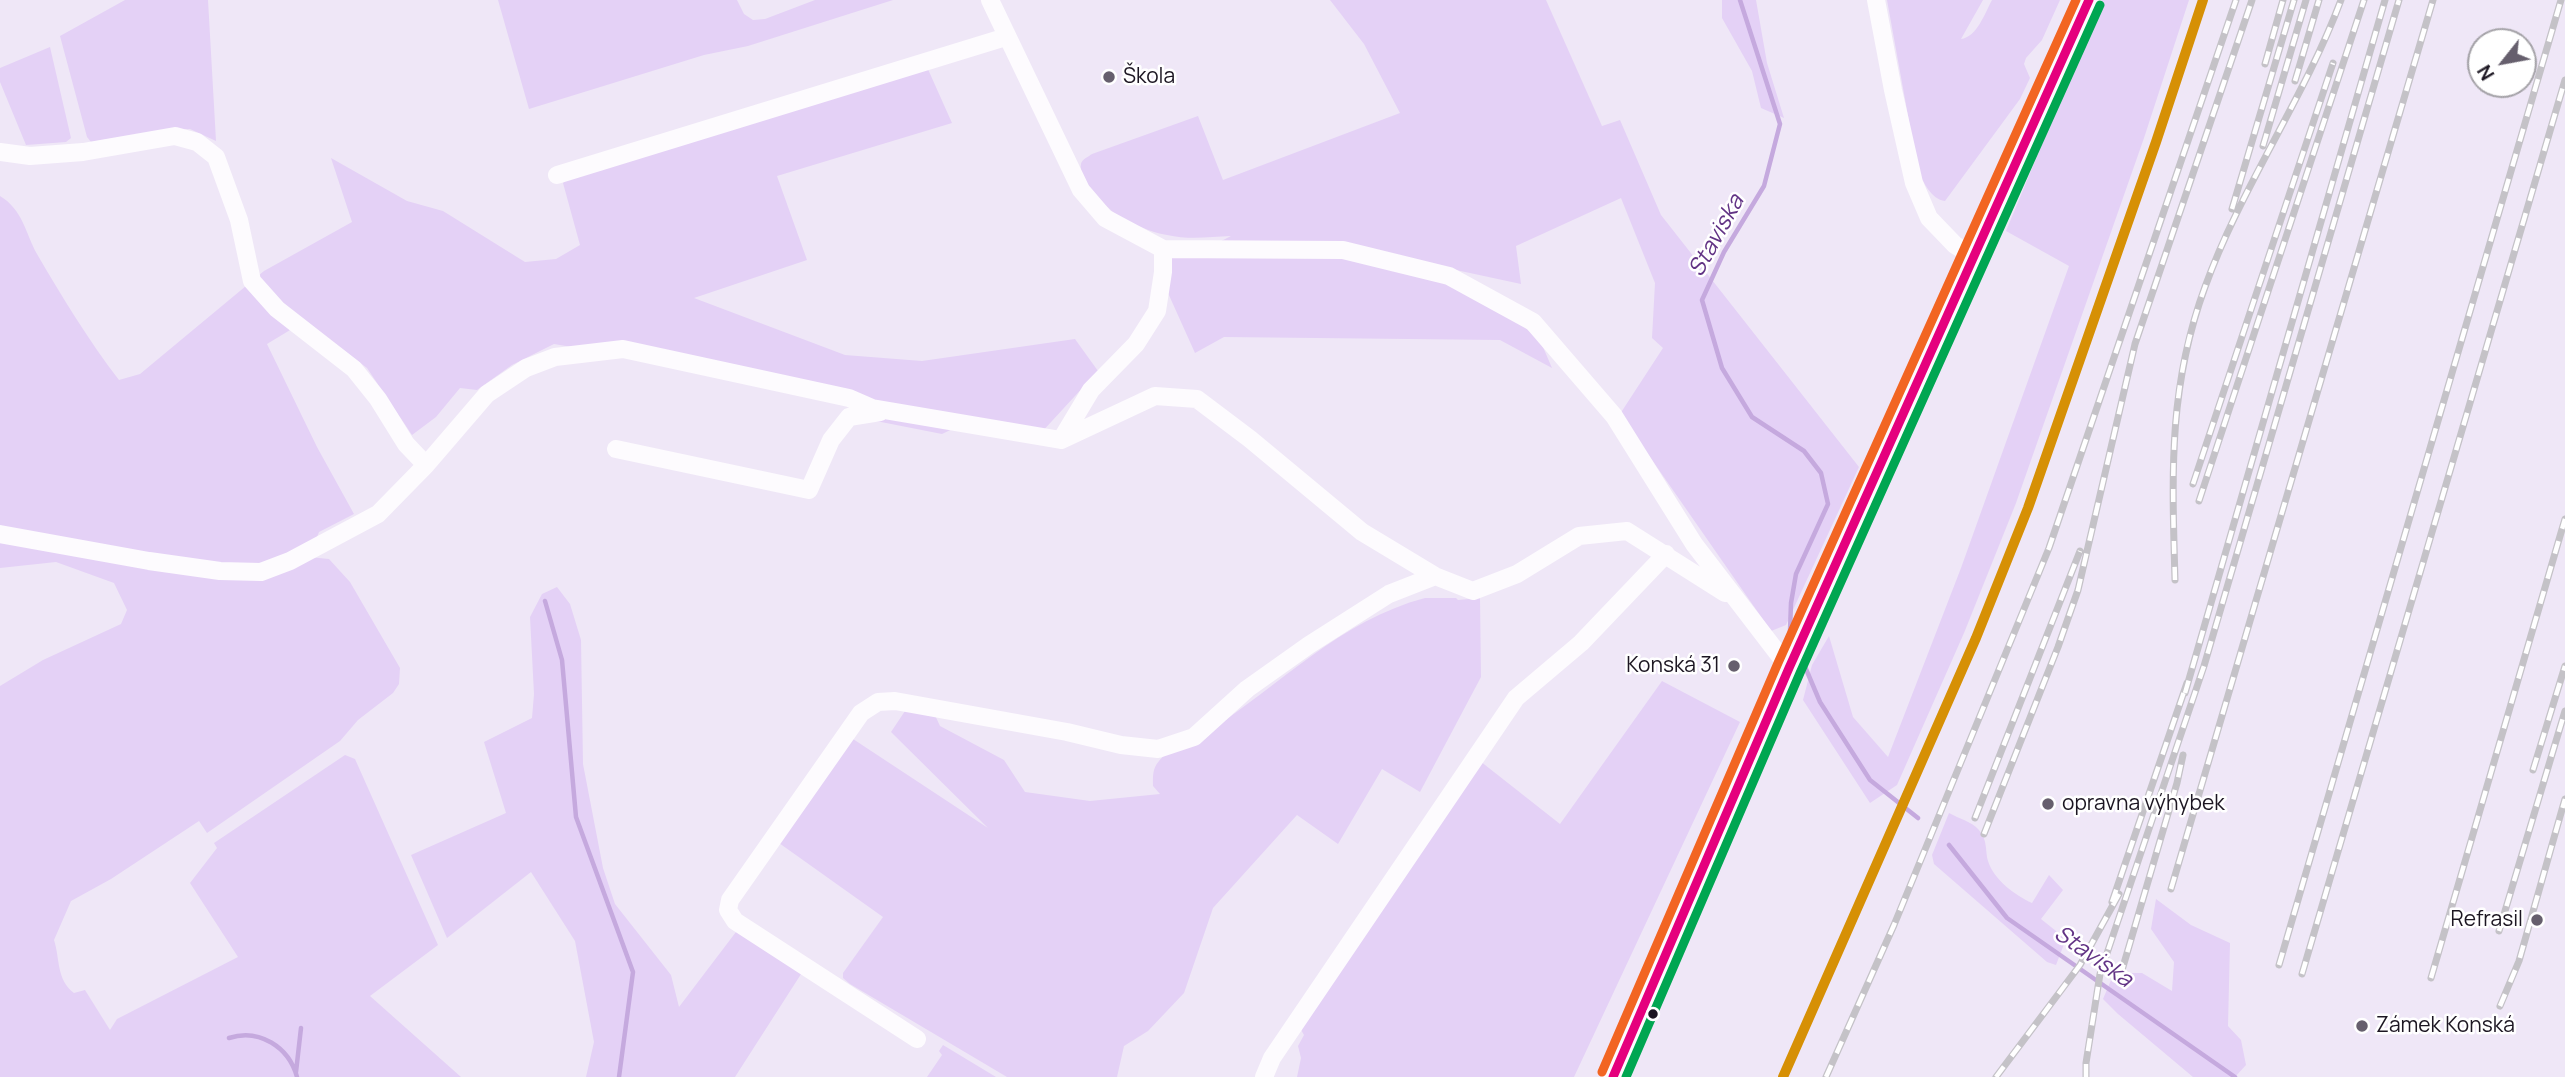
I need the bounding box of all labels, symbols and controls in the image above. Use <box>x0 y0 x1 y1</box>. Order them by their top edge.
north arrow <box>2467 28 2537 98</box>
text: N <box>2471 60 2500 85</box>
place label: Škola <box>1123 64 1175 90</box>
marker: Škola <box>1101 69 1117 85</box>
water label: Staviska <box>1683 190 1751 282</box>
place label: Konská 31 <box>1626 653 1720 679</box>
marker: Konská 31 <box>1726 658 1742 674</box>
place label: opravna výhybek <box>2062 791 2225 817</box>
marker: opravna výhybek <box>2040 796 2056 812</box>
place label: Refrasil <box>2450 907 2523 933</box>
marker: Refrasil <box>2529 912 2545 928</box>
water label: Staviska <box>2049 920 2137 994</box>
unlabelled marker <box>1646 1007 1660 1021</box>
place label: Zámek Konská <box>2376 1013 2515 1039</box>
marker: Zámek Konská <box>2354 1018 2370 1034</box>

